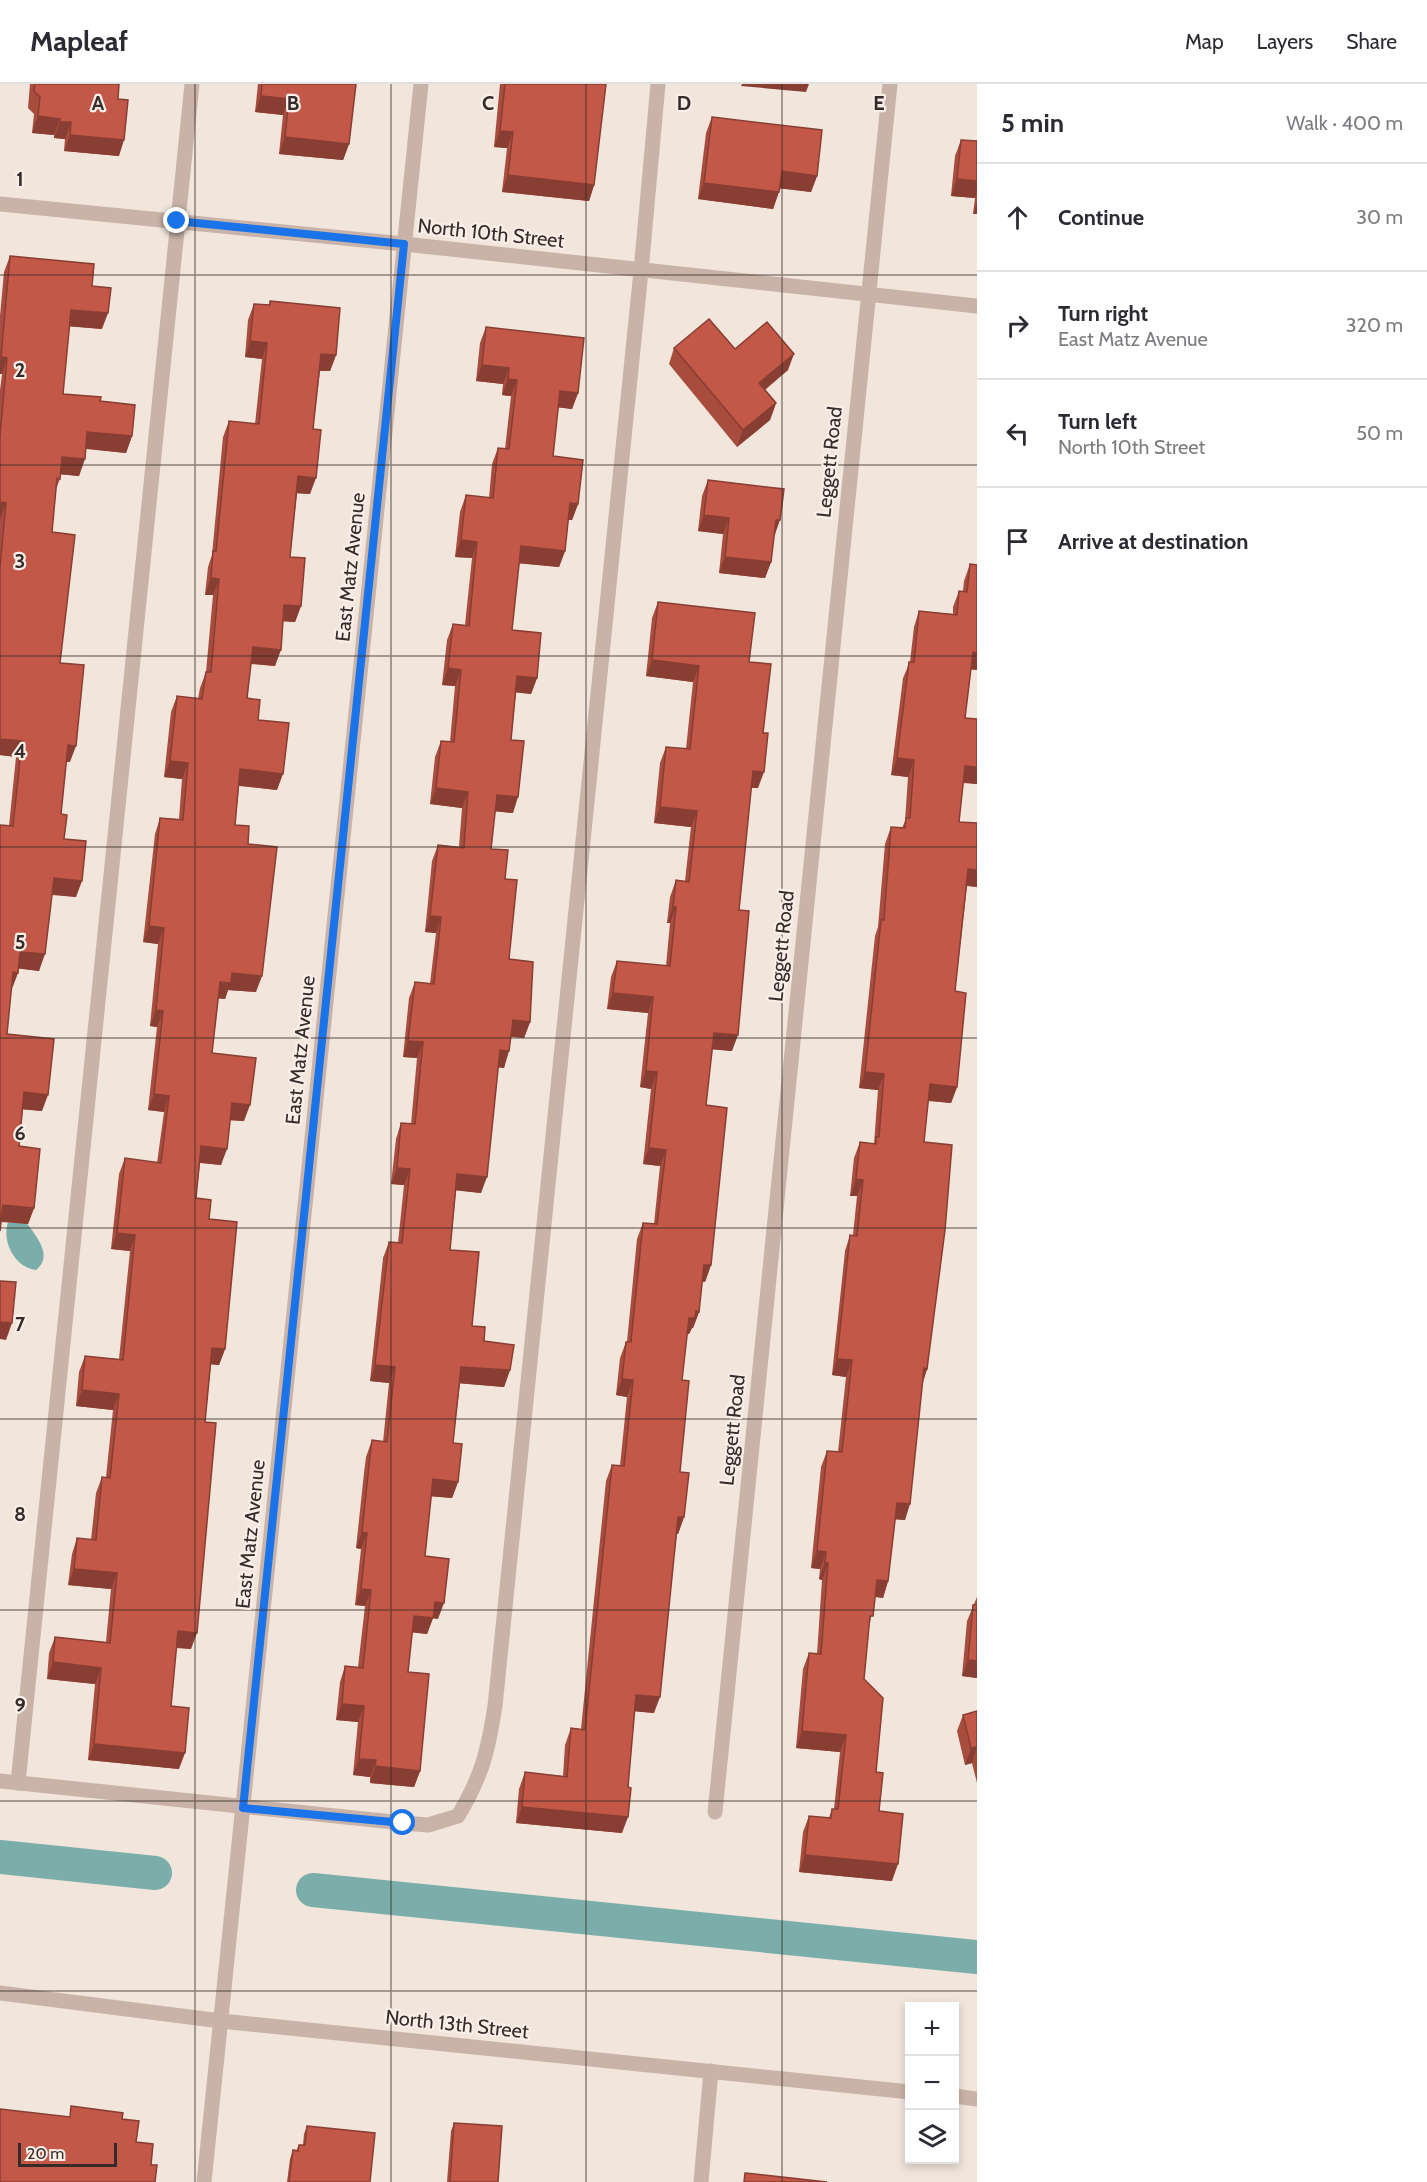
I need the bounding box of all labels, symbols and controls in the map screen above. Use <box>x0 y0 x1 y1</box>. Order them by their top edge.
text: Mapleaf <box>30 24 128 58</box>
text: Map <box>1185 29 1224 54</box>
text: Layers <box>1257 29 1313 54</box>
text: Share <box>1346 29 1397 54</box>
text: A <box>92 91 105 115</box>
text: B <box>287 91 299 115</box>
text: C <box>482 91 494 115</box>
text: D <box>677 91 691 115</box>
text: E <box>873 91 885 115</box>
text: 5 min <box>1001 107 1064 139</box>
text: Walk · 400 m <box>1286 111 1403 135</box>
text: 1 <box>16 167 24 191</box>
icon: ahead <box>1001 201 1034 234</box>
text: Continue <box>1058 204 1144 231</box>
text: 30 m <box>1356 205 1403 229</box>
route end <box>163 207 189 233</box>
street label: North 10th Street <box>417 213 566 253</box>
text: Turn right <box>1058 300 1148 327</box>
icon: right <box>1001 309 1034 342</box>
text: 320 m <box>1346 313 1403 337</box>
text: East Matz Avenue <box>1058 327 1208 351</box>
text: 2 <box>15 358 25 382</box>
street label: Leggett Road <box>811 405 847 519</box>
text: Turn left <box>1058 408 1137 435</box>
icon: left <box>1001 417 1034 450</box>
text: 50 m <box>1356 421 1403 445</box>
text: North 10th Street <box>1058 435 1205 459</box>
street label: East Matz Avenue <box>330 491 370 643</box>
icon: arrive <box>1001 525 1034 558</box>
text: Arrive at destination <box>1058 528 1248 555</box>
text: 3 <box>15 549 25 573</box>
text: 4 <box>14 739 26 763</box>
street label: Leggett Road <box>763 889 799 1003</box>
text: 5 <box>15 930 25 954</box>
street label: East Matz Avenue <box>280 974 320 1126</box>
text: 6 <box>14 1121 26 1145</box>
text: 7 <box>15 1312 26 1336</box>
street label: Leggett Road <box>714 1373 750 1487</box>
street label: East Matz Avenue <box>230 1458 270 1610</box>
text: 8 <box>14 1502 26 1526</box>
text: 9 <box>14 1693 26 1717</box>
route start <box>389 1809 415 1835</box>
map controls <box>905 2002 959 2164</box>
button: + <box>905 2002 959 2056</box>
street label: North 13th Street <box>384 2005 530 2043</box>
button: − <box>905 2056 959 2110</box>
button: layers <box>905 2110 959 2164</box>
scale bar <box>18 2140 117 2168</box>
text: 20 m <box>27 2144 64 2163</box>

